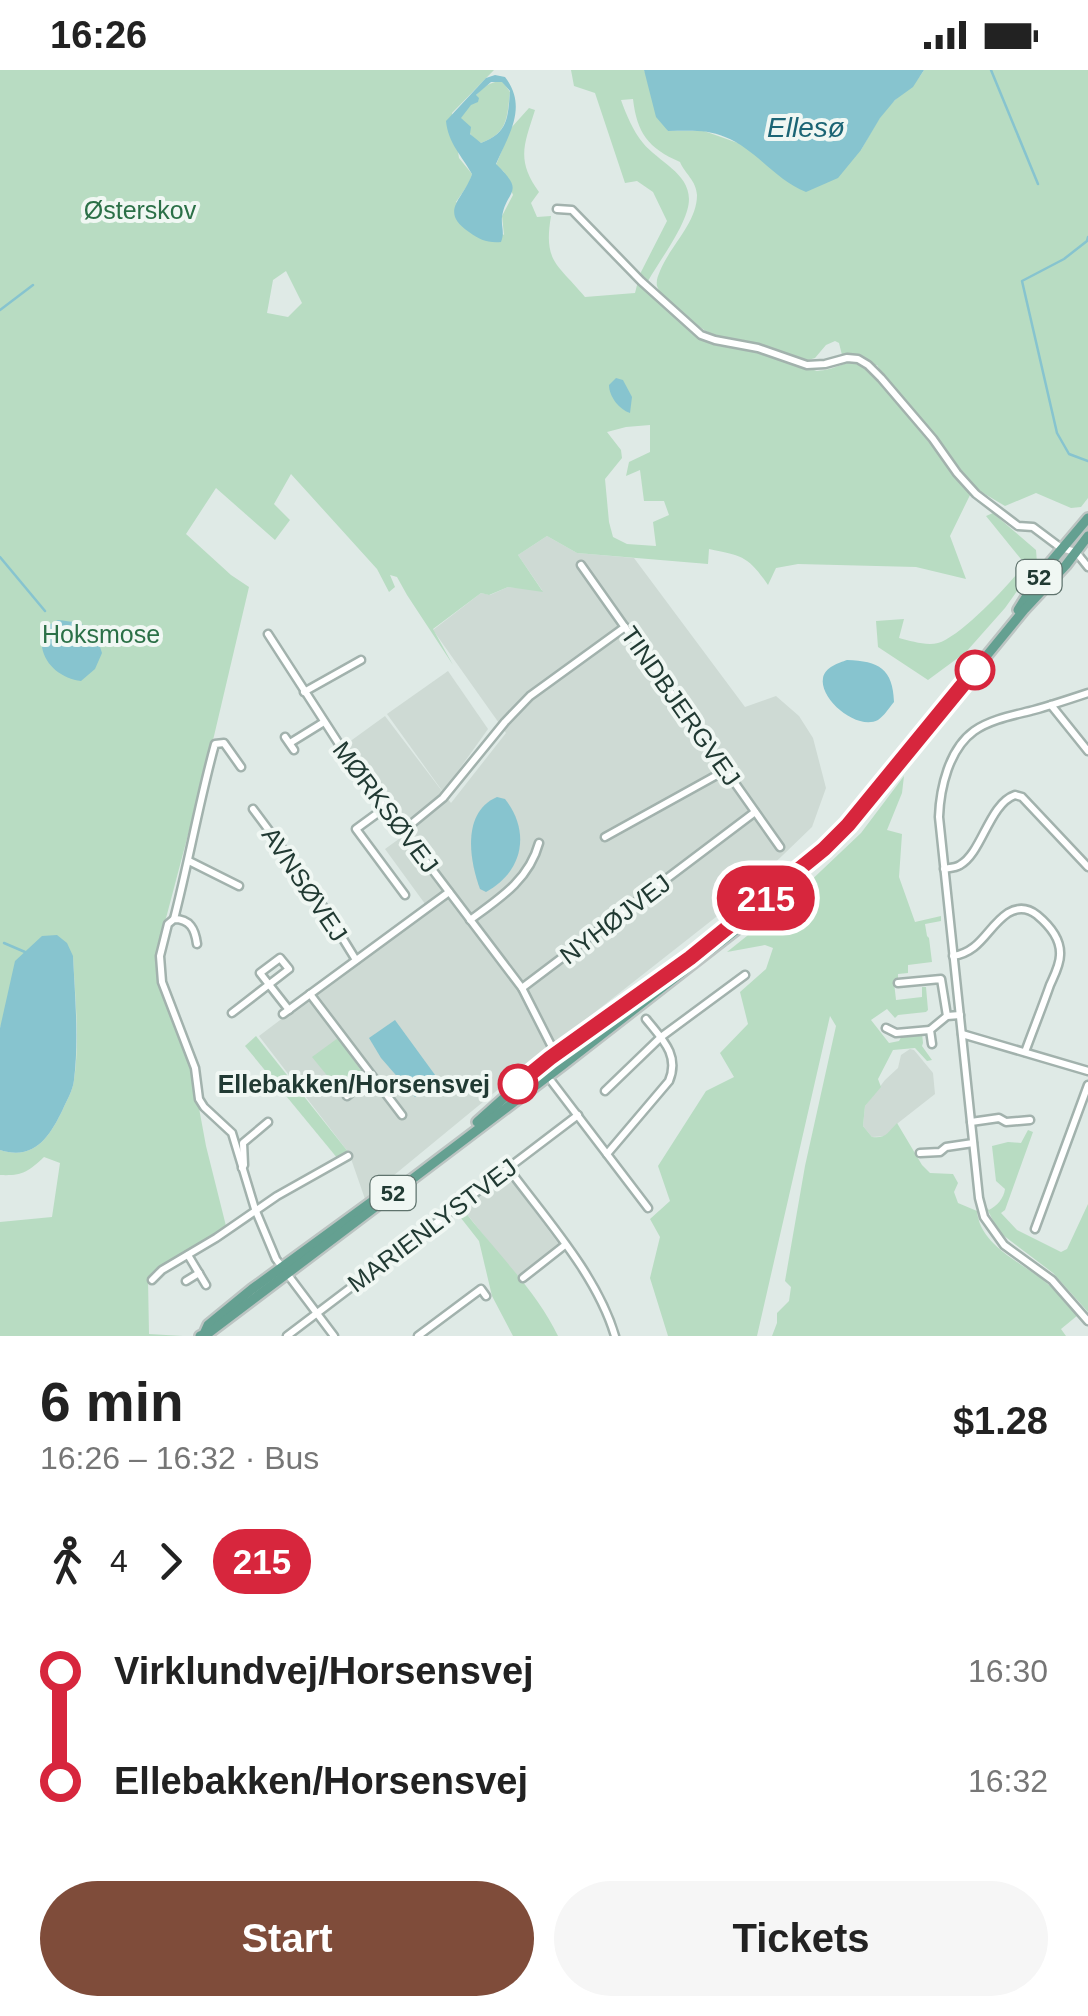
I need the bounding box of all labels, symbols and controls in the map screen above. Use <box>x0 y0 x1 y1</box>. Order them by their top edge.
text: 16:26 <box>50 14 147 56</box>
water label: Ellesø <box>767 112 845 143</box>
park label: Østerskov <box>84 196 197 224</box>
road number: 52 <box>1016 560 1062 594</box>
park label: Hoksmose <box>42 620 160 648</box>
street label: TINDBJERGVEJ <box>616 621 746 791</box>
unlabelled marker <box>956 651 994 689</box>
street label: MØRKSØVEJ <box>328 736 444 878</box>
street label: AVNSØVEJ <box>257 822 353 946</box>
line badge: 215 <box>708 866 824 930</box>
street label: NYHØJVEJ <box>554 869 676 969</box>
text: 215 <box>737 879 795 918</box>
marker: Ellebakken/Horsensvej <box>499 1065 537 1103</box>
place label: Ellebakken/Horsensvej <box>218 1070 490 1098</box>
street label: MARIENLYSTVEJ <box>342 1153 522 1297</box>
road number: 52 <box>370 1176 416 1210</box>
text: 6 min <box>40 1371 184 1433</box>
text: $1.28 <box>953 1400 1048 1442</box>
text: 16:26 – 16:32 · Bus <box>40 1440 319 1476</box>
icon: walk <box>40 1534 95 1589</box>
icon: forward <box>143 1534 198 1589</box>
text: 215 <box>233 1542 291 1581</box>
text: 4 <box>110 1543 128 1579</box>
text: Virklundvej/Horsensvej <box>114 1650 534 1692</box>
text: 16:30 <box>968 1653 1048 1689</box>
text: Ellebakken/Horsensvej <box>114 1760 528 1802</box>
text: 16:32 <box>968 1763 1048 1799</box>
button: Start <box>40 1881 534 1996</box>
button: Tickets <box>554 1881 1048 1996</box>

